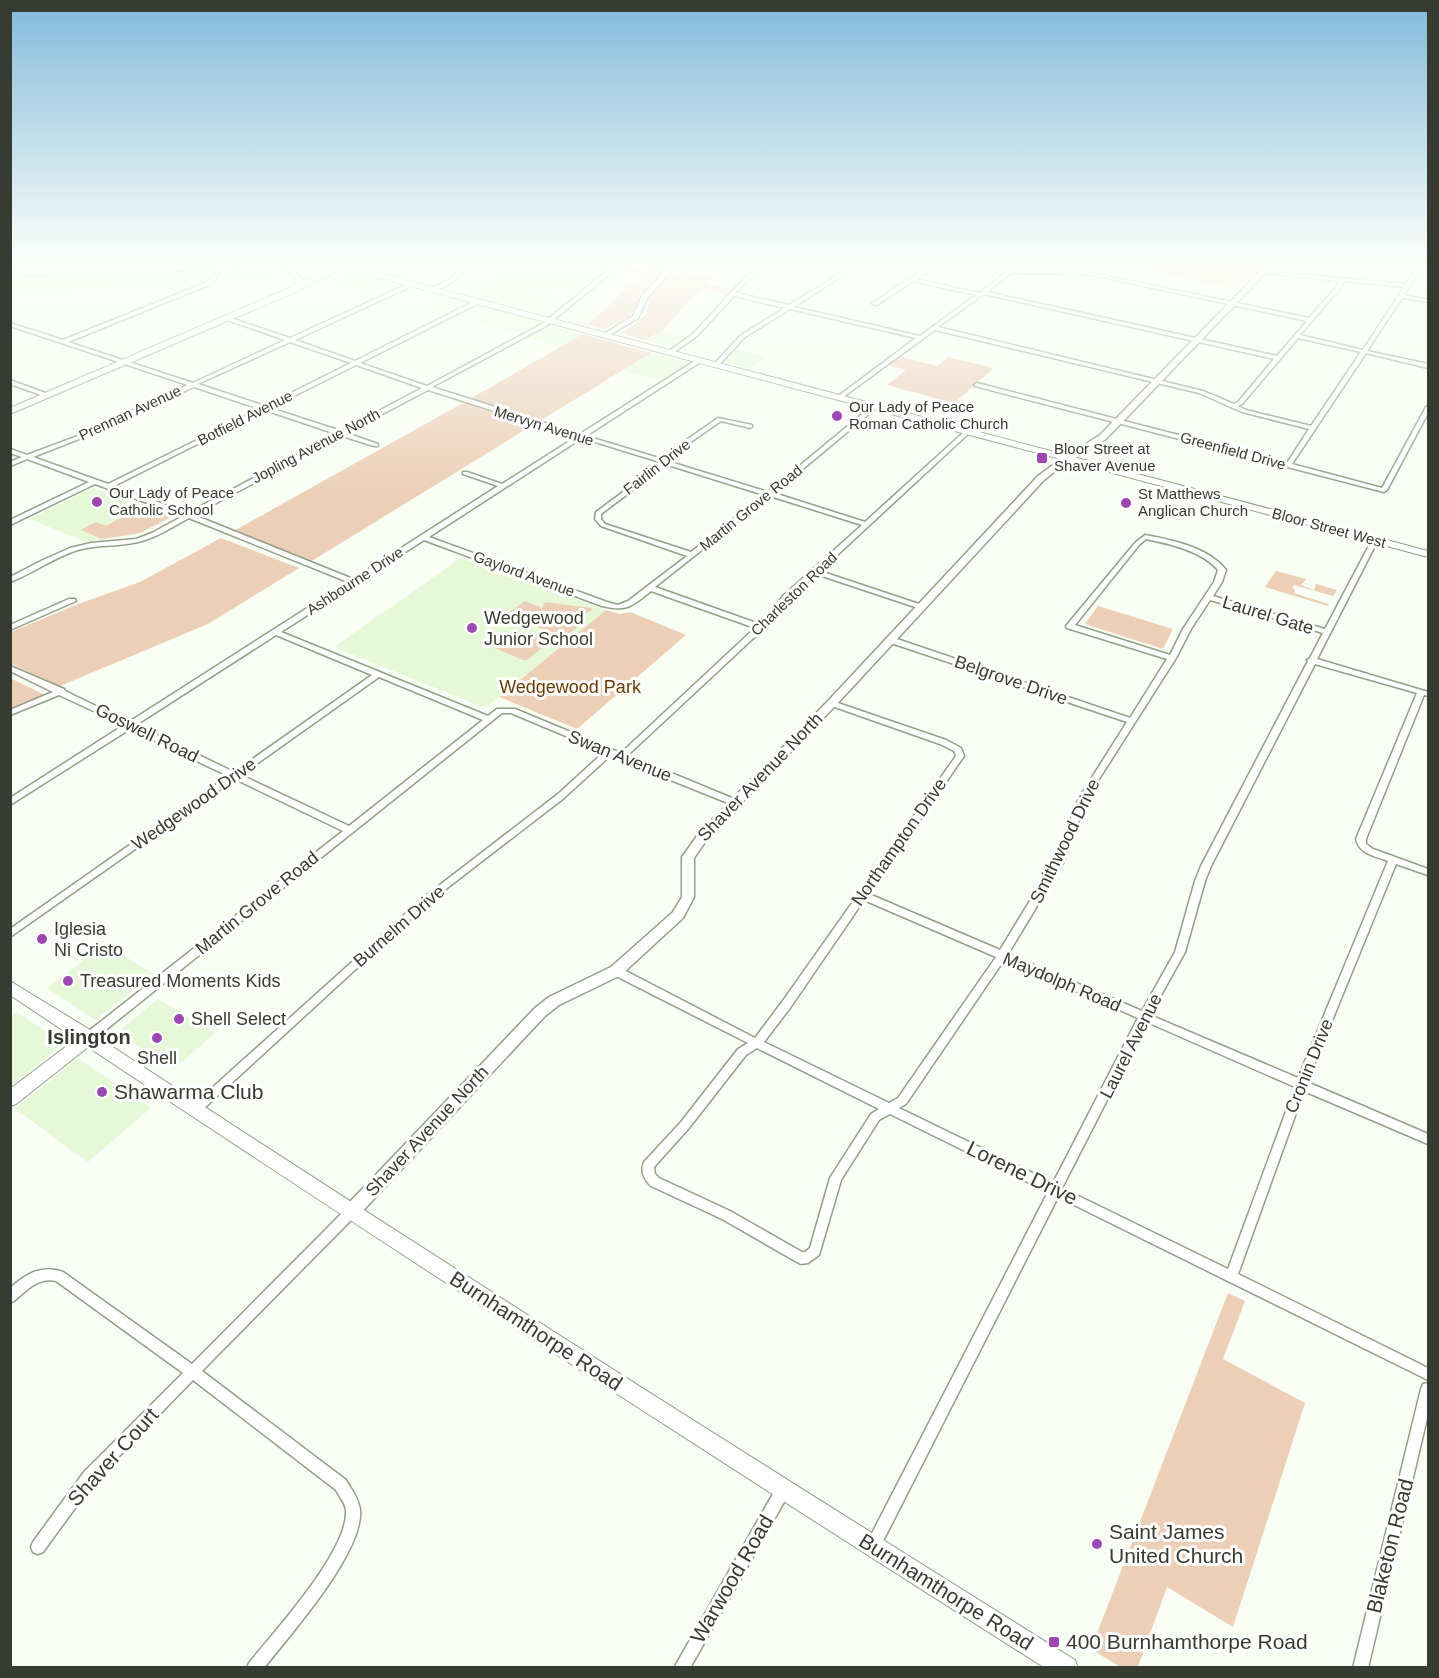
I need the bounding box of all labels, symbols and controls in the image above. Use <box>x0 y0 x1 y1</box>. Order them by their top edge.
street label: Prennan Avenue <box>76 381 184 444</box>
street label: Botfield Avenue <box>195 386 295 449</box>
place label: Our Lady of Peace Roman Catholic Church <box>849 398 1008 432</box>
street label: Mervyn Avenue <box>492 402 596 449</box>
street label: Jopling Avenue North <box>249 405 383 486</box>
marker: Our Lady of Peace Roman Catholic Church <box>830 409 844 423</box>
street label: Greenfield Drive <box>1179 428 1288 473</box>
street label: Fairlin Drive <box>620 435 693 498</box>
place label: Bloor Street at Shaver Avenue <box>1054 440 1155 474</box>
marker: Bloor Street at Shaver Avenue <box>1035 451 1049 465</box>
street label: Martin Grove Road <box>696 461 805 554</box>
place label: Our Lady of Peace Catholic School <box>109 484 234 518</box>
place label: St Matthews Anglican Church <box>1138 485 1248 519</box>
marker: Our Lady of Peace Catholic School <box>90 495 104 509</box>
marker: St Matthews Anglican Church <box>1119 496 1133 510</box>
street label: Bloor Street West <box>1270 504 1389 551</box>
street label: Ashbourne Drive <box>303 543 406 618</box>
street label: Gaylord Avenue <box>471 547 577 600</box>
street label: Charleston Road <box>747 548 840 639</box>
street label: Laurel Gate <box>1220 592 1316 638</box>
place label: Wedgewood Junior School <box>484 608 593 649</box>
marker: Wedgewood Junior School <box>465 621 479 635</box>
street label: Belgrove Drive <box>952 651 1070 709</box>
park label: Wedgewood Park <box>499 677 642 697</box>
street label: Goswell Road <box>92 699 202 767</box>
street label: Shaver Avenue North <box>693 709 827 845</box>
street label: Swan Avenue <box>565 726 675 786</box>
street label: Wedgewood Drive <box>128 754 260 854</box>
street label: Northampton Drive <box>847 774 951 910</box>
street label: Smithwood Drive <box>1026 775 1104 907</box>
street label: Martin Grove Road <box>192 847 322 959</box>
street label: Burnelm Drive <box>349 881 449 971</box>
place label: Iglesia Ni Cristo <box>54 919 123 960</box>
marker: Iglesia Ni Cristo <box>35 932 49 946</box>
street label: Maydolph Road <box>1000 948 1124 1016</box>
place label: Treasured Moments Kids <box>80 971 280 991</box>
marker: Treasured Moments Kids <box>61 974 75 988</box>
street label: Laurel Avenue <box>1096 990 1166 1102</box>
place label: Shell Select <box>191 1009 286 1029</box>
marker: Shell Select <box>172 1012 186 1026</box>
street label: Cronin Drive <box>1281 1016 1337 1116</box>
district label: Islington <box>47 1026 131 1048</box>
marker: Shell <box>150 1031 164 1045</box>
place label: Shell <box>137 1048 177 1068</box>
street label: Shaver Avenue North <box>361 1062 493 1200</box>
place label: Shawarma Club <box>114 1080 263 1103</box>
marker: Shawarma Club <box>95 1085 109 1099</box>
street label: Lorene Drive <box>963 1136 1081 1209</box>
street label: Burnhamthorpe Road <box>446 1266 627 1395</box>
street label: Shaver Court <box>63 1403 163 1510</box>
street label: Blaketon Road <box>1362 1476 1417 1615</box>
street label: Warwood Road <box>686 1511 778 1647</box>
place label: Saint James United Church <box>1109 1520 1243 1567</box>
street label: Burnhamthorpe Road <box>855 1529 1038 1655</box>
marker: Saint James United Church <box>1090 1537 1104 1551</box>
place label: 400 Burnhamthorpe Road <box>1066 1630 1308 1653</box>
marker: 400 Burnhamthorpe Road <box>1047 1635 1061 1649</box>

